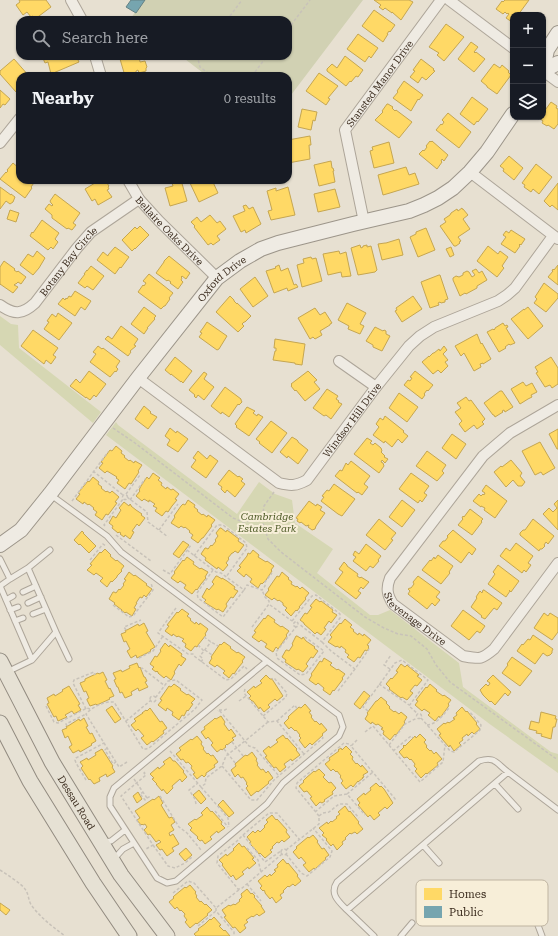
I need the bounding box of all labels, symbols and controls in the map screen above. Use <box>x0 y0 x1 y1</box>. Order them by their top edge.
map controls <box>510 12 546 120</box>
button: + <box>510 12 546 48</box>
search box <box>16 16 292 60</box>
icon: search <box>30 27 52 49</box>
text: Search here <box>62 29 148 47</box>
street label: Stansted Manor Drive <box>344 37 415 129</box>
button: − <box>510 48 546 84</box>
button: layers <box>510 84 546 120</box>
text: Nearby <box>32 88 94 108</box>
text: 0 results <box>224 91 276 106</box>
street label: Bellaire Oaks Drive <box>134 194 206 268</box>
street label: Botany Bay Circle <box>37 224 99 298</box>
street label: Oxford Drive <box>195 253 248 304</box>
street label: Windsor Hill Drive <box>320 380 383 459</box>
park label: Cambridge Estates Park <box>237 511 297 534</box>
street label: Stevenage Drive <box>382 591 449 647</box>
street label: Dessau Road <box>56 773 98 832</box>
legend <box>416 880 548 926</box>
text: Homes <box>449 888 486 901</box>
text: Public <box>449 906 483 919</box>

